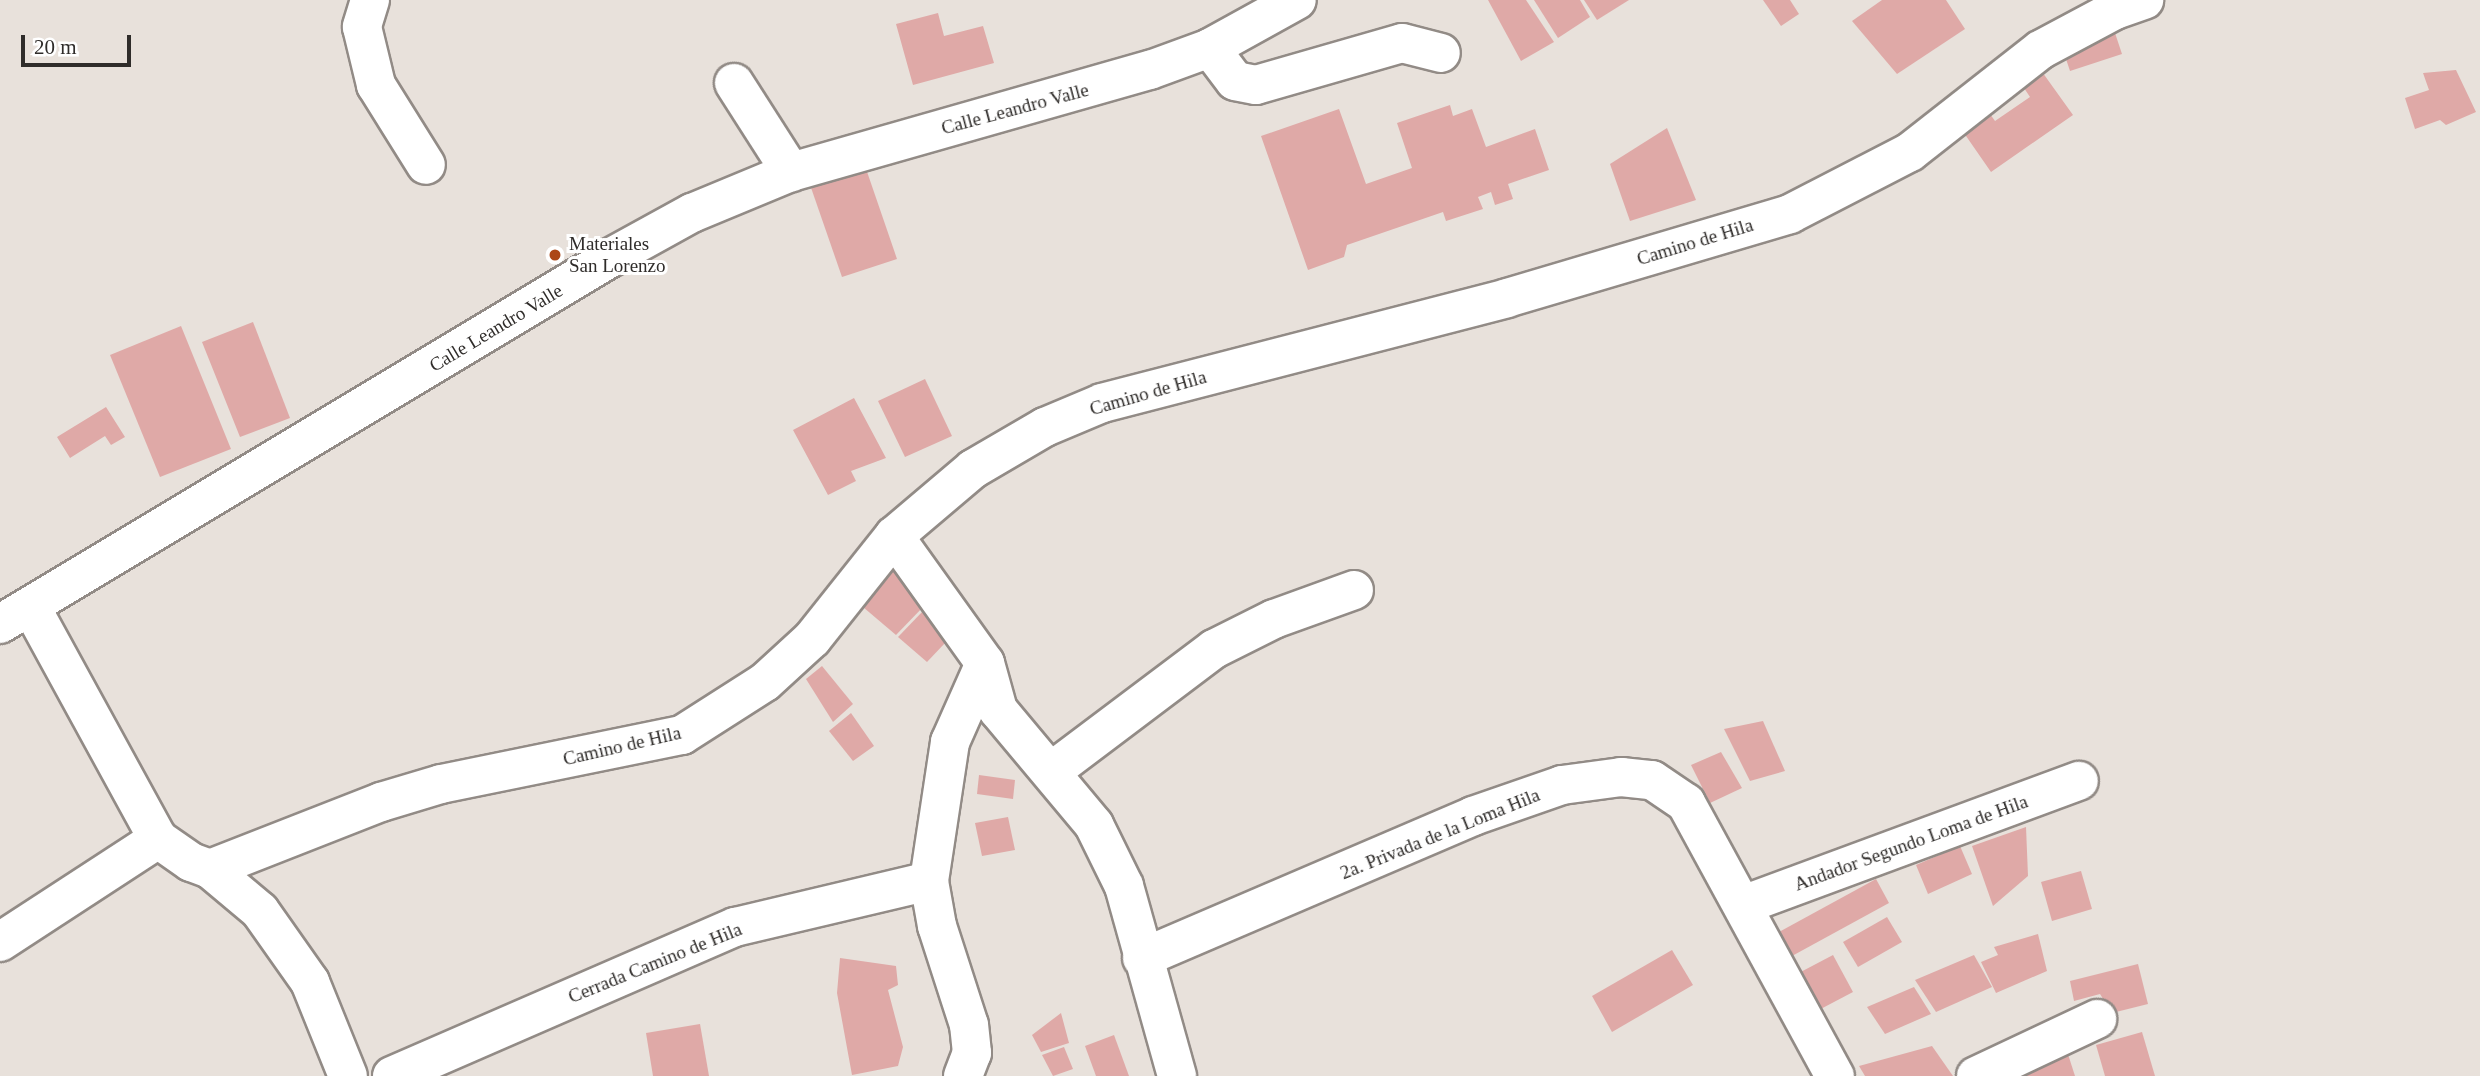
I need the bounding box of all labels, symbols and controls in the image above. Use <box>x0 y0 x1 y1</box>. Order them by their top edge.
scale bar <box>24 21 135 65</box>
text: 20 m <box>34 35 77 59</box>
street label: Calle Leandro Valle <box>939 78 1091 140</box>
street label: Camino de Hila <box>1634 214 1756 270</box>
place label: Materiales San Lorenzo <box>569 233 666 277</box>
marker: Materiales San Lorenzo <box>547 247 563 263</box>
street label: Calle Leandro Valle <box>425 279 567 377</box>
street label: Camino de Hila <box>1087 365 1209 421</box>
street label: Camino de Hila <box>561 721 683 771</box>
street label: 2a. Privada de la Loma Hila <box>1337 784 1543 884</box>
street label: Andador Segundo Loma de Hila <box>1791 790 2031 896</box>
street label: Cerrada Camino de Hila <box>565 918 745 1008</box>

